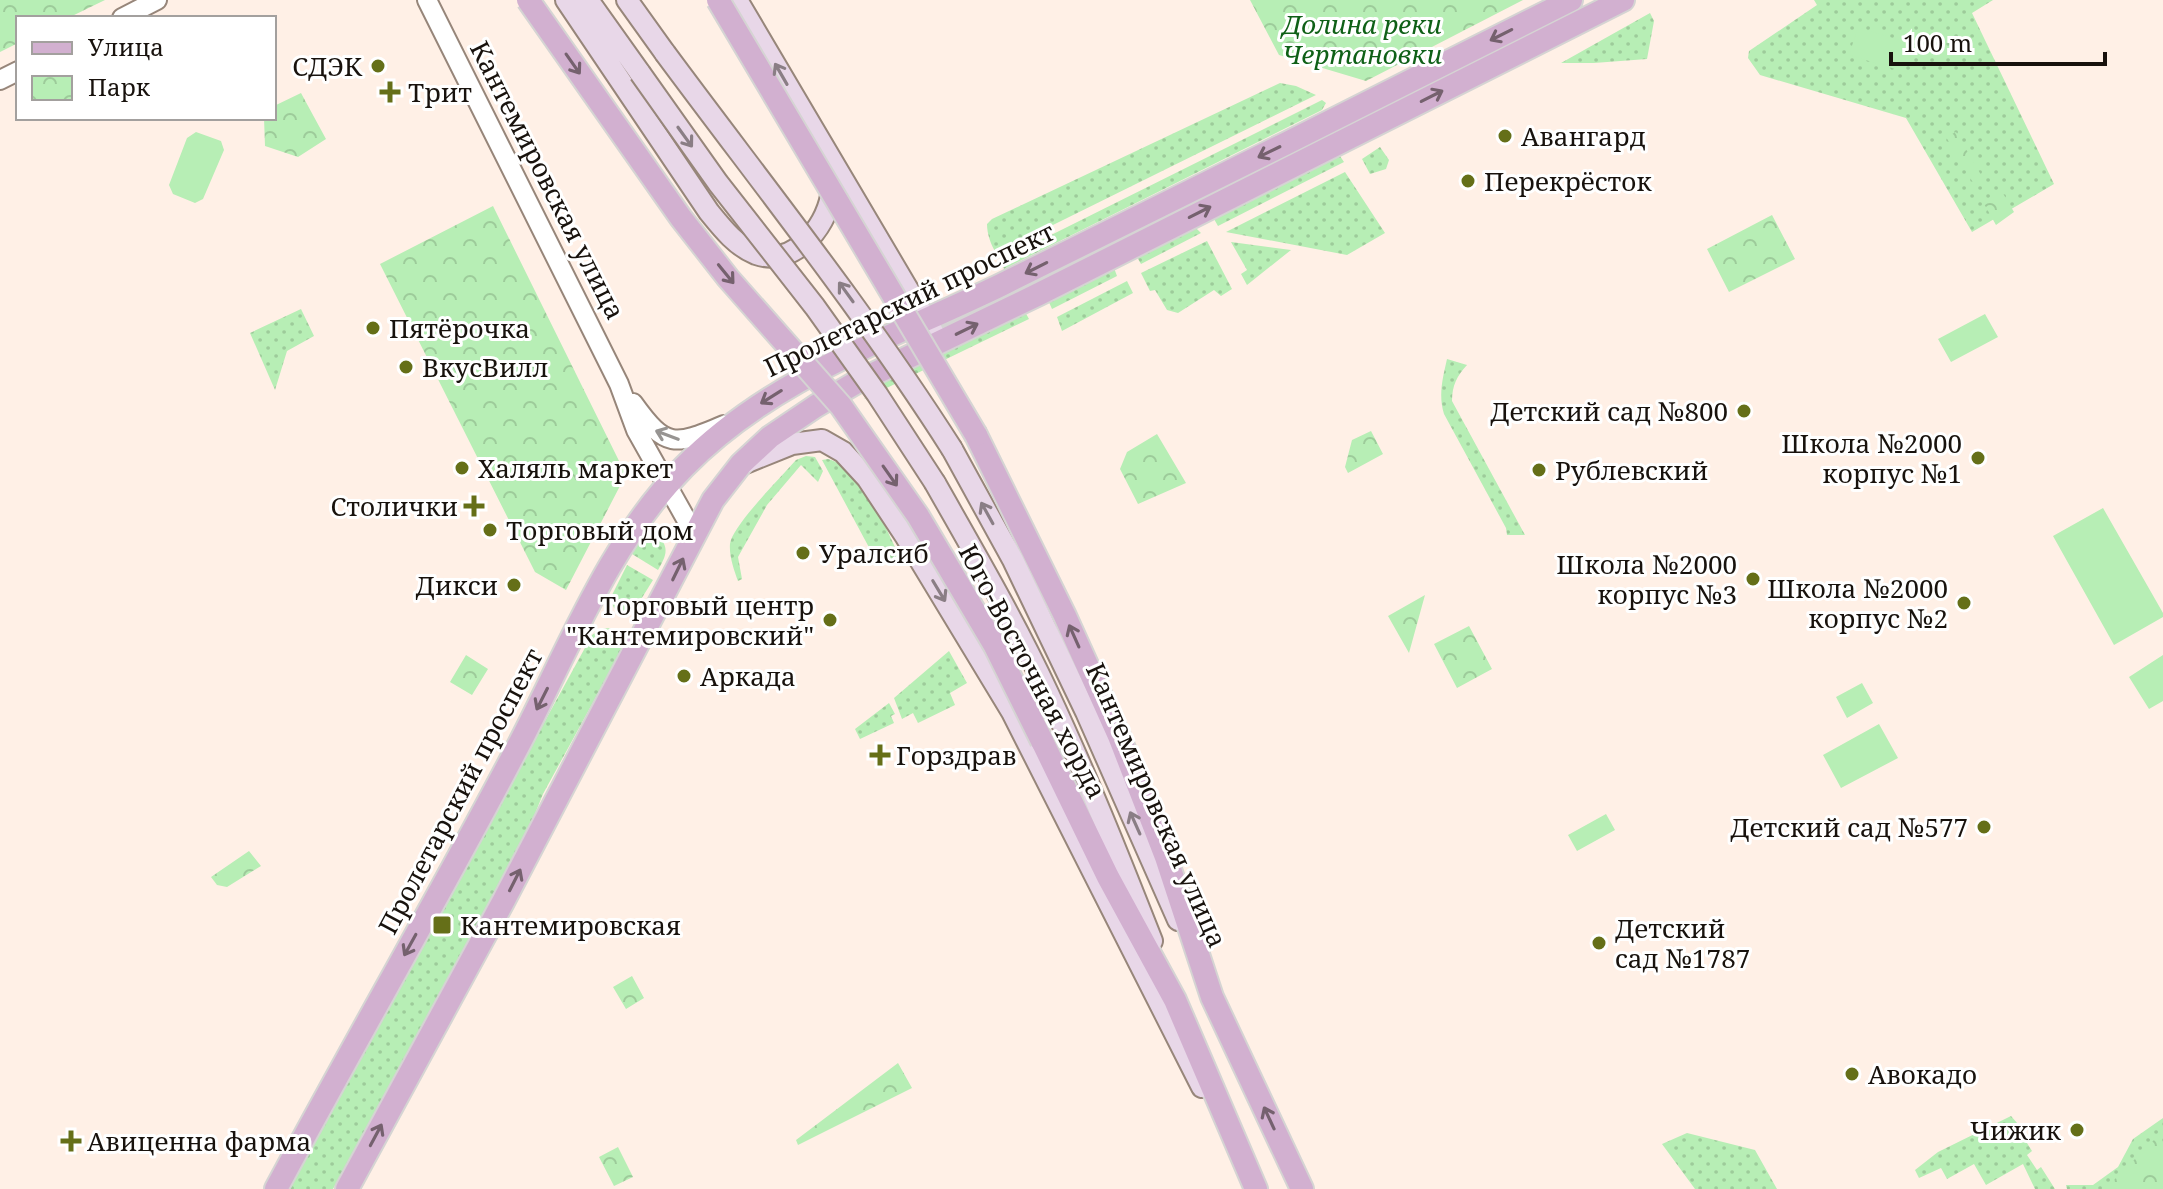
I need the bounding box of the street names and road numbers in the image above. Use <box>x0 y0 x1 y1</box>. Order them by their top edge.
street label: Кантемировская улица <box>462 35 634 325</box>
street label: Пролетарский проспект <box>758 213 1060 385</box>
street label: Юго-Восточная хорда <box>951 537 1115 805</box>
street label: Пролетарский проспект <box>369 642 551 940</box>
street label: Кантемировская улица <box>1078 657 1236 953</box>

